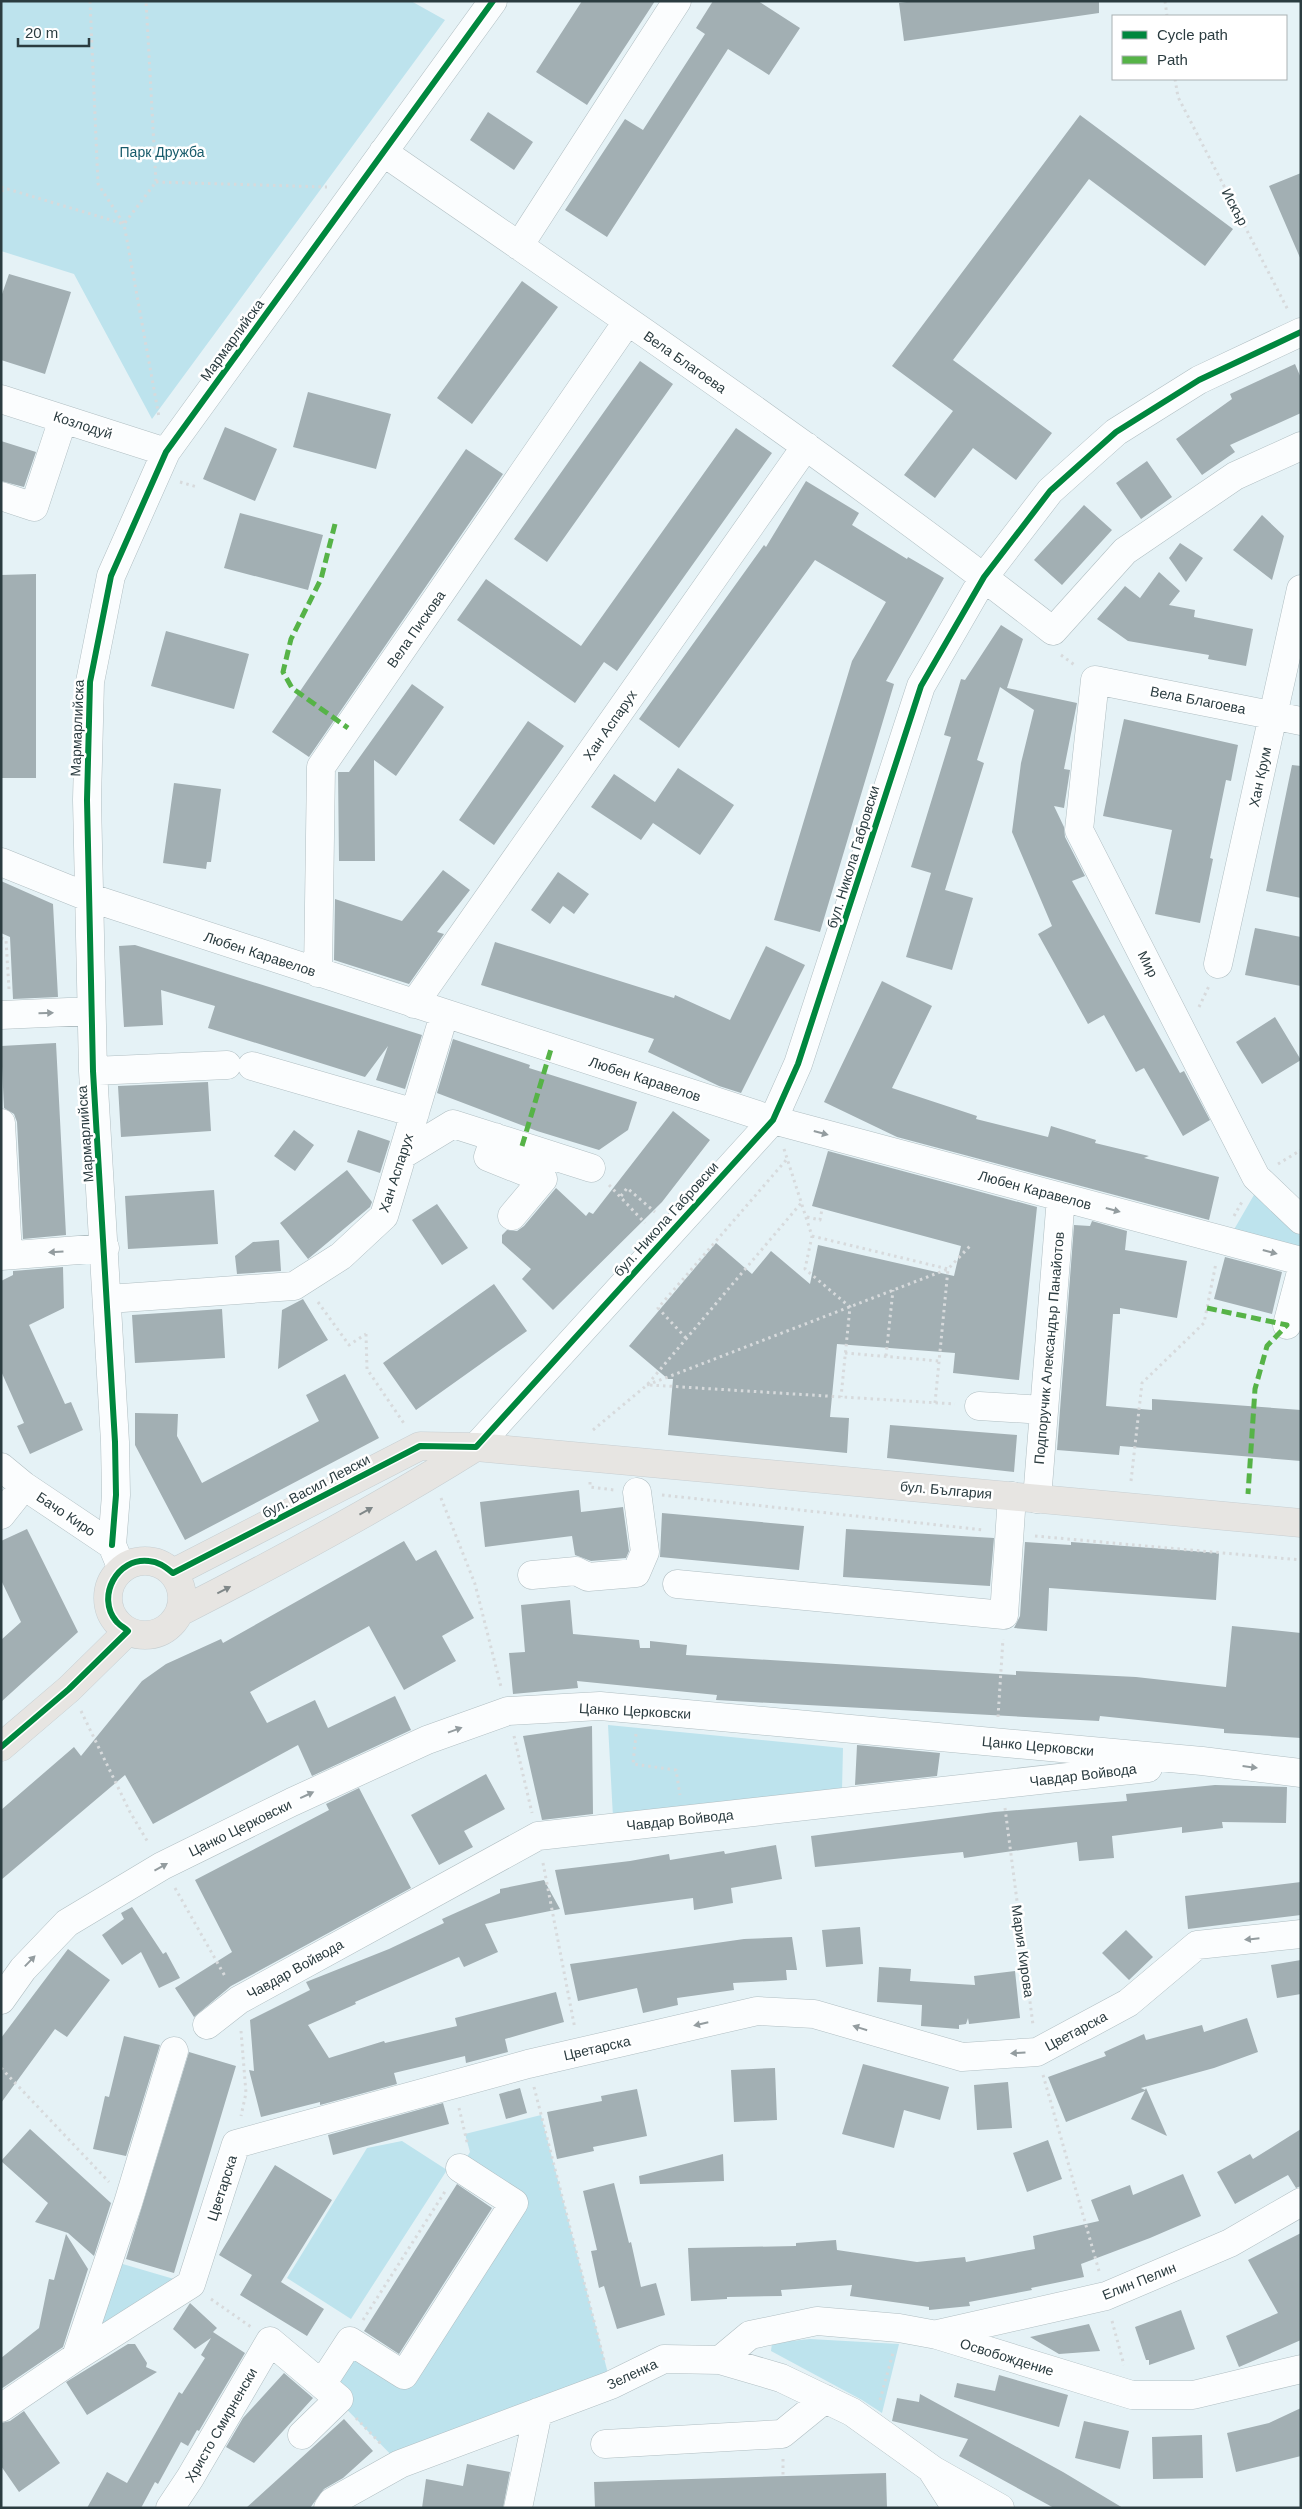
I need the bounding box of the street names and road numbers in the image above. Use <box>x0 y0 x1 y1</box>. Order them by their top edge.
street label: Искър <box>1219 186 1251 228</box>
street label: Мармарлийска <box>197 296 267 384</box>
street label: Вела Благоева <box>641 328 729 396</box>
street label: Козлодуй <box>52 408 114 442</box>
street label: Вела Пискова <box>383 587 449 671</box>
street label: Мармарлийска <box>67 679 87 777</box>
street label: Вела Благоева <box>1149 683 1247 717</box>
street label: Хан Аспарух <box>580 687 640 763</box>
street label: Хан Крум <box>1246 746 1274 808</box>
street label: бул. Никола Габровски <box>824 784 882 930</box>
street label: Любен Каравелов <box>202 928 318 980</box>
street label: Мир <box>1135 948 1161 980</box>
street label: Любен Каравелов <box>587 1053 703 1105</box>
street label: Мармарлийска <box>74 1085 96 1183</box>
street label: Хан Аспарух <box>376 1131 416 1215</box>
street label: бул. Никола Габровски <box>610 1159 722 1279</box>
street label: Любен Каравелов <box>977 1167 1093 1213</box>
street label: Подпоручик Александър Панайотов <box>1031 1231 1067 1465</box>
street label: бул. Васил Левски <box>259 1451 373 1521</box>
street label: бул. България <box>899 1478 993 1502</box>
street label: Бачо Киро <box>34 1489 98 1540</box>
street label: Цанко Церковски <box>578 1700 692 1722</box>
street label: Цанко Церковски <box>981 1733 1095 1759</box>
street label: Чавдар Войвода <box>1029 1760 1138 1790</box>
street label: Цанко Церковски <box>186 1796 294 1860</box>
street label: Чавдар Войвода <box>626 1806 735 1834</box>
street label: Мария Кирова <box>1009 1904 1037 1999</box>
street label: Чавдар Войвода <box>244 1936 346 2002</box>
street label: Цветарска <box>1042 2008 1110 2054</box>
street label: Цветарска <box>562 2033 632 2063</box>
street label: Цветарска <box>204 2153 240 2223</box>
street label: Елин Пелин <box>1100 2259 1178 2303</box>
street label: Освобождение <box>958 2335 1056 2379</box>
street label: Зеленка <box>604 2355 660 2393</box>
street label: Христо Смирненски <box>182 2365 260 2485</box>

